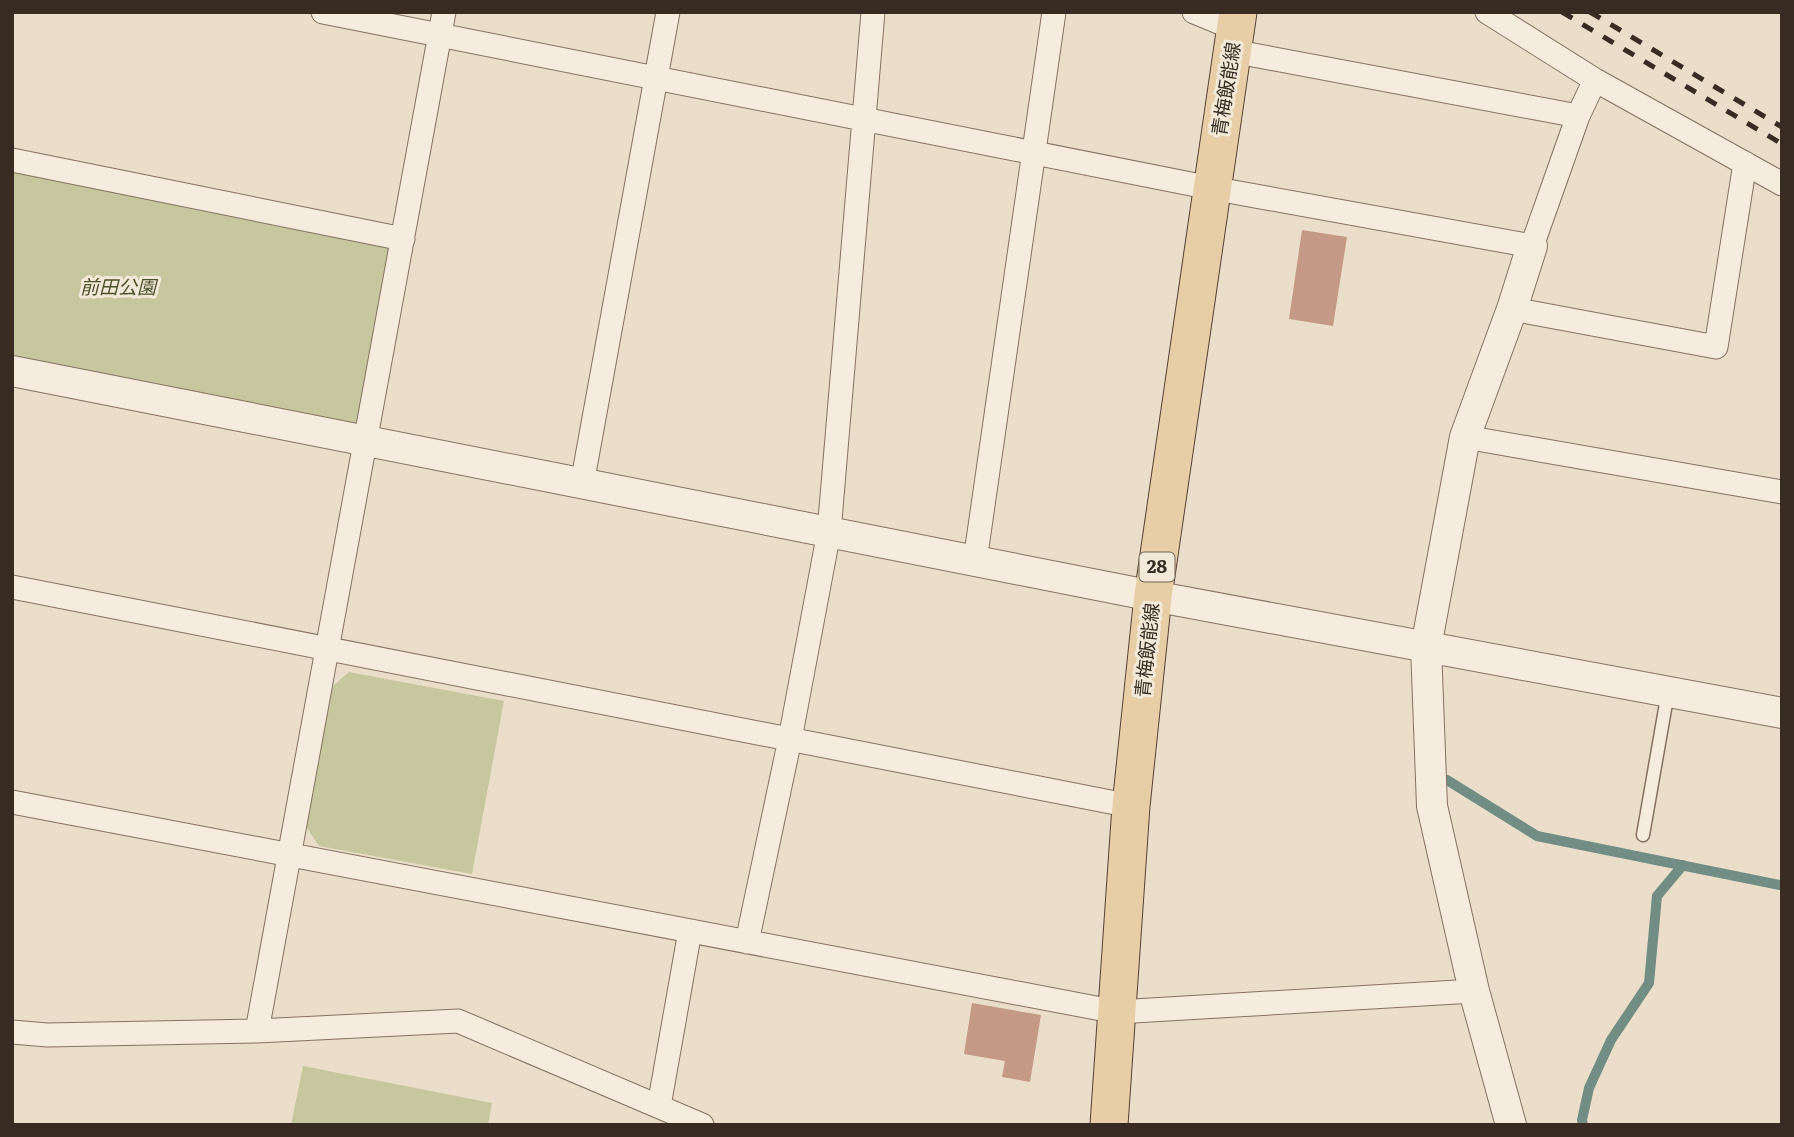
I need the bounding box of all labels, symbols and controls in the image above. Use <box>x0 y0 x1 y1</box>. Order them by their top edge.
street label: 青梅飯能線 <box>1204 40 1246 138</box>
park label: 前田公園 <box>80 272 159 300</box>
road number: 28 <box>1140 552 1174 582</box>
street label: 青梅飯能線 <box>1127 601 1165 699</box>

